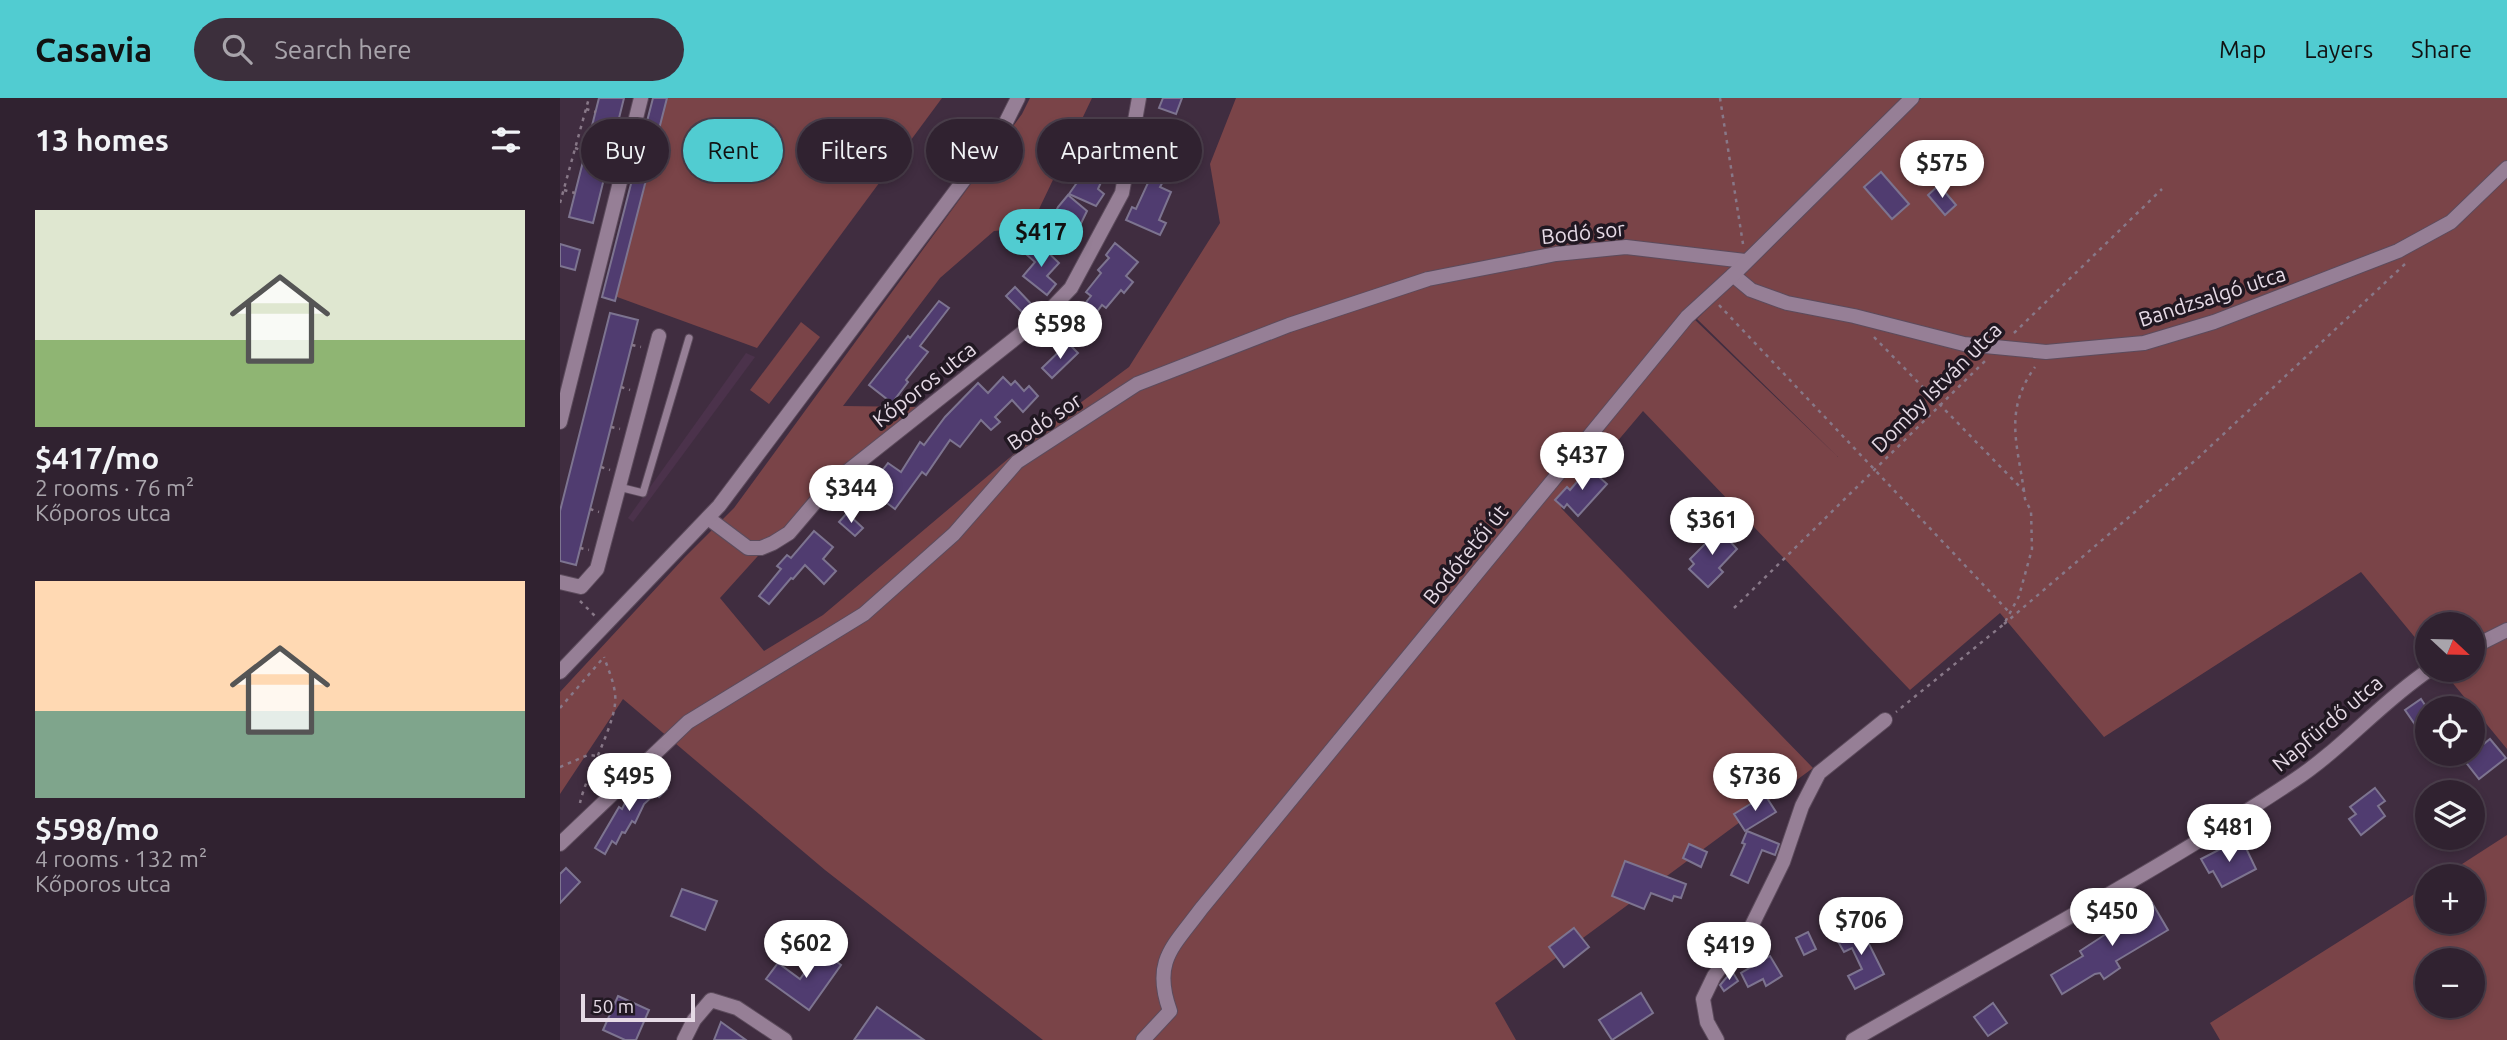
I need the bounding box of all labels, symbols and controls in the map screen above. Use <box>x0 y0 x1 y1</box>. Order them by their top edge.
search box <box>194 18 684 81</box>
icon: search <box>218 30 256 68</box>
text: Casavia <box>35 31 152 68</box>
text: Search here <box>274 35 412 64</box>
text: Map <box>2219 36 2266 63</box>
text: Layers <box>2304 36 2373 63</box>
text: Share <box>2411 36 2472 63</box>
chip: Buy <box>581 119 669 182</box>
chip: Rent <box>683 119 783 182</box>
chip: Filters <box>797 119 912 182</box>
chip: New <box>926 119 1023 182</box>
chip: Apartment <box>1037 119 1202 182</box>
icon: filters <box>487 121 525 159</box>
text: 13 homes <box>35 123 169 157</box>
pin: $575 <box>1901 140 1983 200</box>
text: $575 <box>1916 150 1968 175</box>
pin: $417 <box>1000 209 1082 269</box>
street label: Bodó sor <box>1540 216 1626 248</box>
text: $417 <box>1015 219 1067 244</box>
icon: home <box>217 256 343 382</box>
street label: Bandzsalgó utca <box>2135 261 2289 331</box>
pin: $598 <box>1019 302 1101 361</box>
text: $598 <box>1034 311 1086 336</box>
street label: Domby István utca <box>1866 317 2006 457</box>
street label: Kőporos utca <box>868 336 980 432</box>
street label: Bodó sor <box>1002 387 1086 455</box>
pin: $437 <box>1541 432 1623 492</box>
text: $417/mo <box>35 441 159 475</box>
text: $437 <box>1556 442 1608 467</box>
pin: $344 <box>810 466 892 525</box>
text: 2 rooms · 76 m² <box>35 475 194 500</box>
text: $344 <box>825 475 877 500</box>
pin: $361 <box>1671 498 1753 557</box>
text: Kőporos utca <box>35 500 171 525</box>
street label: Bodótetői út <box>1418 500 1512 608</box>
text: $361 <box>1686 507 1738 532</box>
north arrow <box>2415 612 2485 682</box>
map controls <box>2415 612 2485 1018</box>
icon: home <box>217 627 343 753</box>
street label: Napfürdő utca <box>2267 670 2387 776</box>
button: locate <box>2415 696 2485 766</box>
pin: $495 <box>588 754 670 813</box>
pin: $736 <box>1714 754 1796 813</box>
text: $495 <box>603 763 655 788</box>
text: $736 <box>1729 763 1781 788</box>
button: layers <box>2415 780 2485 850</box>
pin: $481 <box>2188 804 2270 864</box>
text: $598/mo <box>35 812 159 846</box>
text: $481 <box>2203 814 2255 839</box>
text: 4 rooms · 132 m² <box>35 846 207 871</box>
button: + <box>2415 864 2485 934</box>
text: Kőporos utca <box>35 871 171 896</box>
pin: $450 <box>2071 888 2153 948</box>
pin: $706 <box>1820 898 1902 957</box>
text: $450 <box>2086 898 2138 923</box>
text: $706 <box>1835 907 1887 932</box>
pin: $602 <box>765 920 847 980</box>
pin: $419 <box>1688 922 1770 982</box>
text: $602 <box>780 930 832 955</box>
text: $419 <box>1703 932 1755 957</box>
button: − <box>2415 948 2485 1018</box>
scale bar <box>581 991 695 1023</box>
text: 50 m <box>592 995 634 1017</box>

